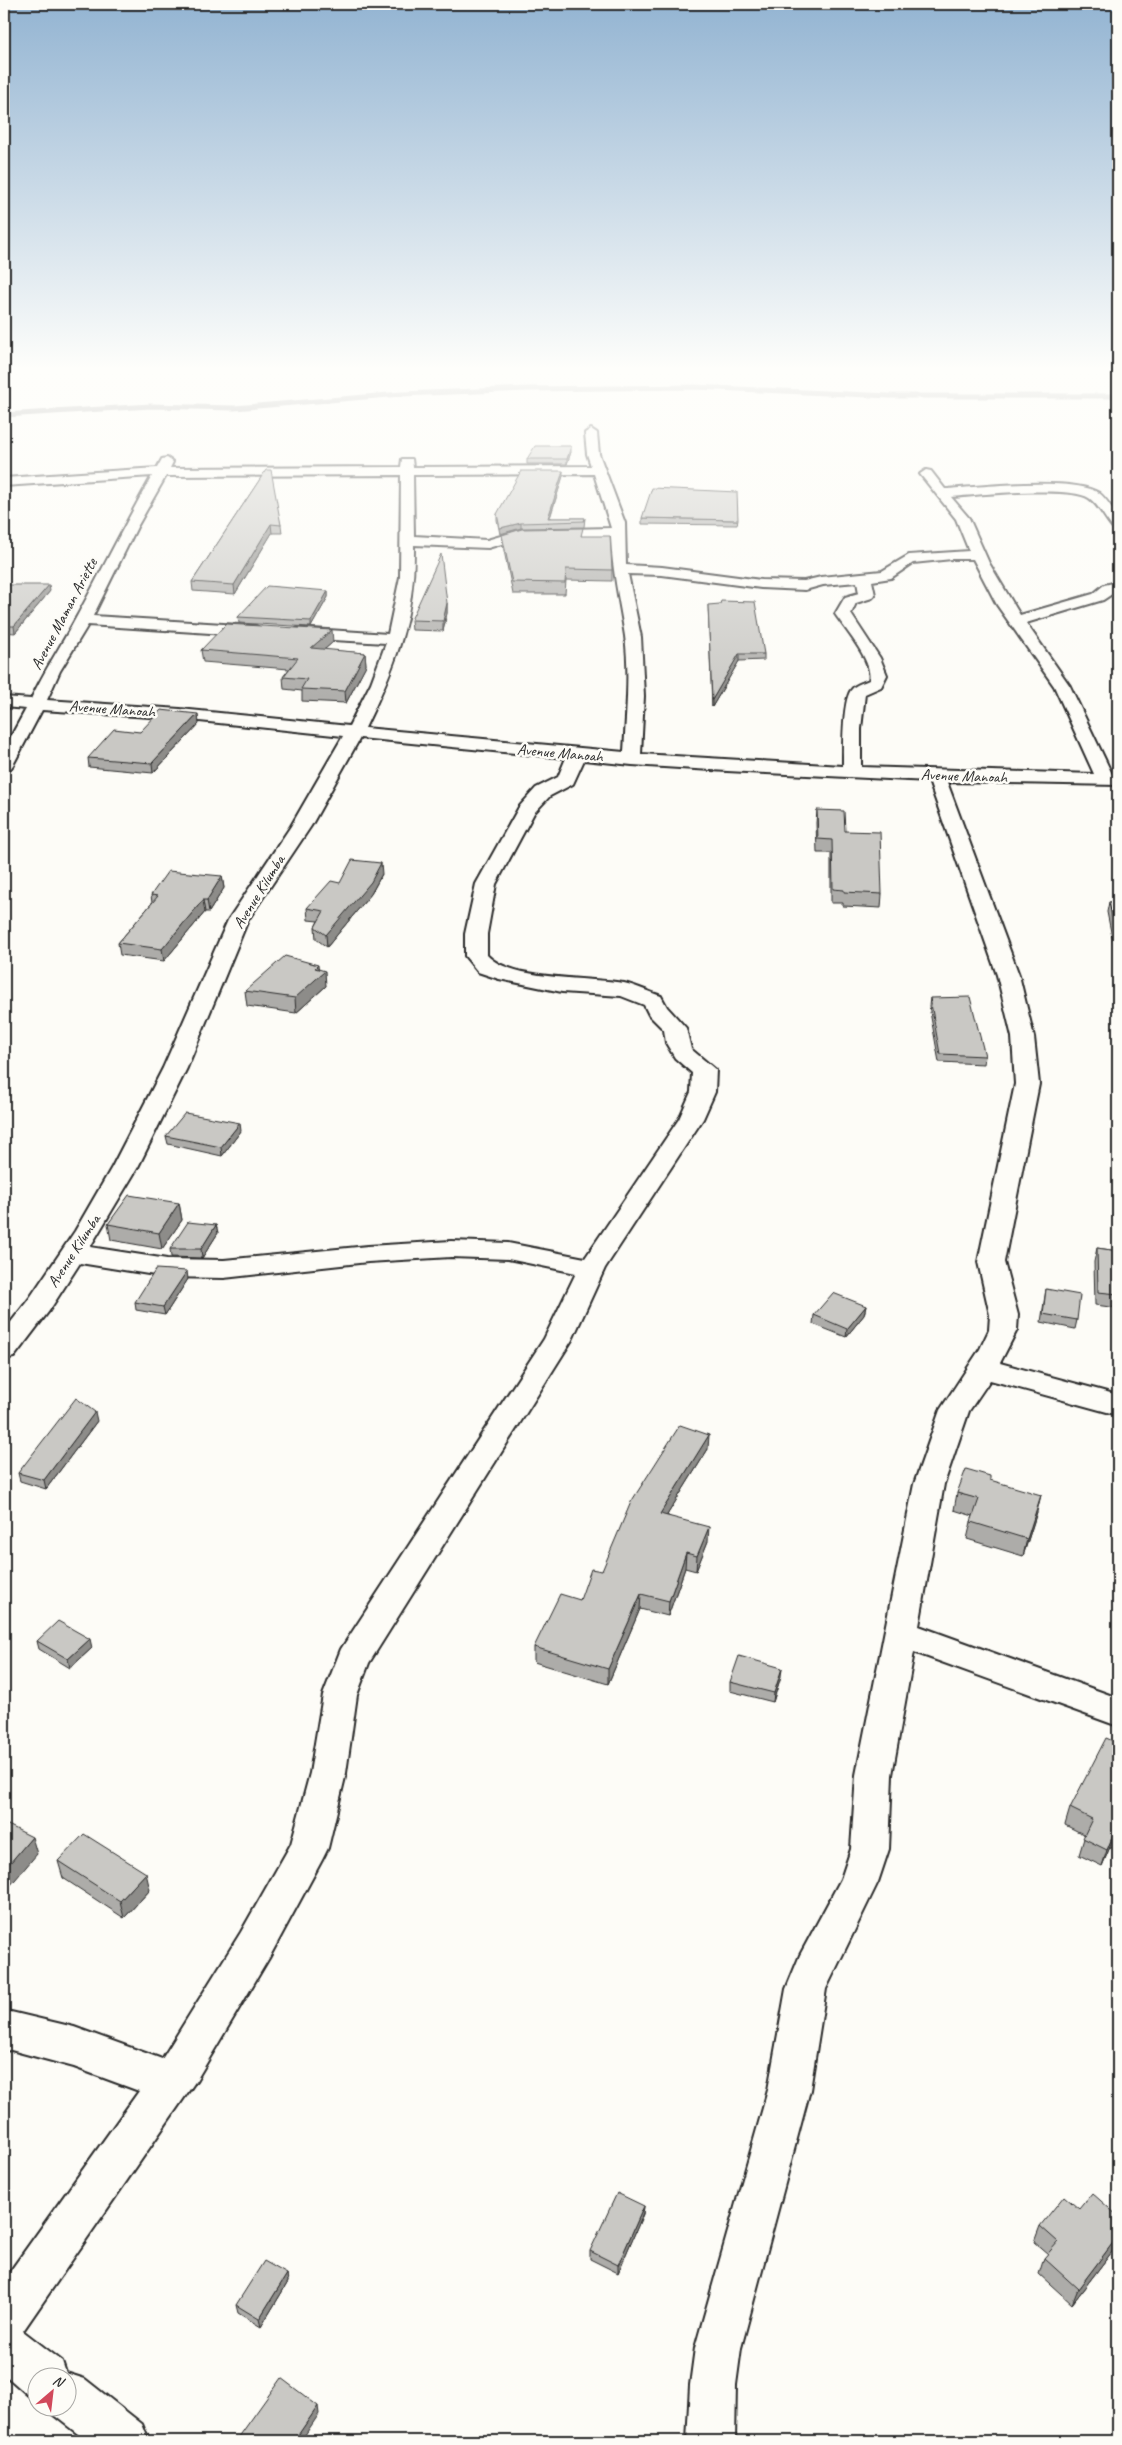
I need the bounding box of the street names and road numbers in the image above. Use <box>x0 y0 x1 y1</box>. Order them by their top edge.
street label: Avenue Maman Ariette <box>26 553 103 673</box>
street label: Avenue Manoah <box>68 696 157 722</box>
street label: Avenue Manoah <box>516 739 605 767</box>
street label: Avenue Manoah <box>921 765 1009 788</box>
street label: Avenue Kilumba <box>229 850 290 932</box>
street label: Avenue Kilumba <box>43 1210 106 1291</box>

